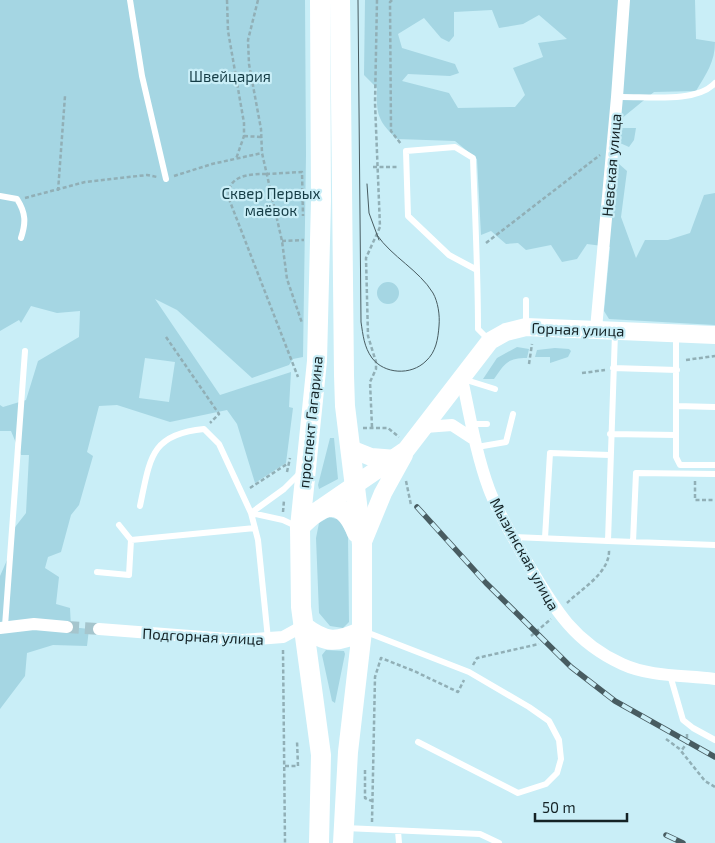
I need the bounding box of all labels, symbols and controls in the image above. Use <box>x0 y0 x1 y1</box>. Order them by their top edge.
park label: Швейцария <box>189 67 271 85</box>
street label: Невская улица <box>598 113 625 217</box>
park label: Сквер Первых маёвок <box>221 184 321 219</box>
street label: Горная улица <box>531 318 625 341</box>
street label: проспект Гагарина <box>294 355 326 489</box>
street label: Мызинская улица <box>486 495 563 614</box>
street label: Подгорная улица <box>142 624 264 649</box>
scale bar <box>535 790 628 822</box>
text: 50 m <box>542 798 576 816</box>

